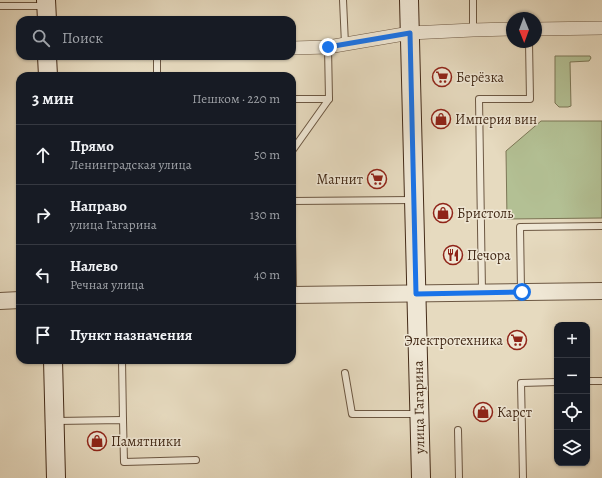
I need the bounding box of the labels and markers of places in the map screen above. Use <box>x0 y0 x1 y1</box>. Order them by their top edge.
supermarket icon: Берёзка <box>431 66 453 88</box>
place label: Берёзка <box>456 68 504 87</box>
shop icon: Империя вин <box>430 108 452 130</box>
place label: Империя вин <box>455 110 537 129</box>
supermarket icon: Магнит <box>366 168 388 190</box>
place label: Магнит <box>316 170 363 189</box>
shop icon: Бристоль <box>432 202 454 224</box>
place label: Бристоль <box>457 204 513 223</box>
restaurant icon: Печора <box>442 244 464 266</box>
place label: Печора <box>467 246 511 265</box>
supermarket icon: Электротехника <box>506 329 528 351</box>
place label: Электротехника <box>404 331 504 350</box>
shop icon: Карст <box>472 401 494 423</box>
place label: Карст <box>497 403 532 422</box>
shop icon: Памятники <box>86 430 108 452</box>
place label: Памятники <box>111 432 181 451</box>

